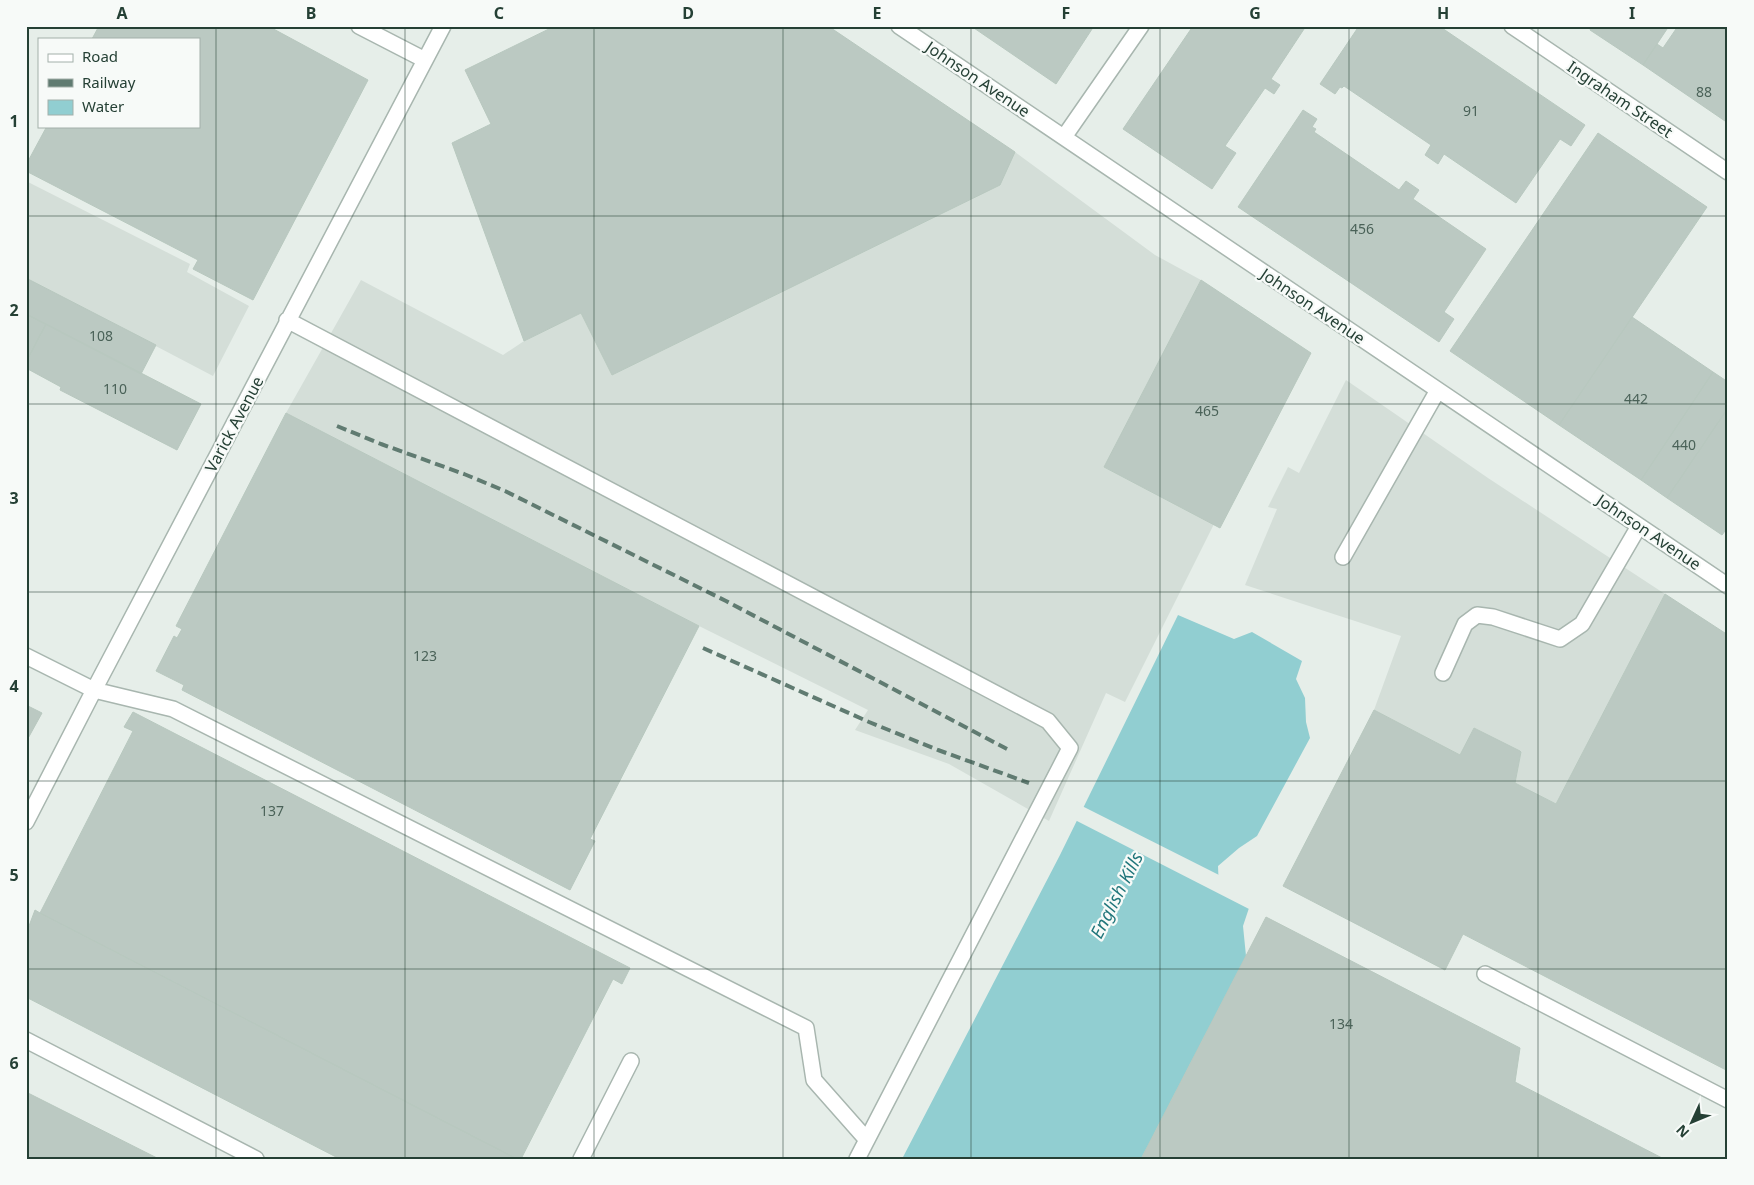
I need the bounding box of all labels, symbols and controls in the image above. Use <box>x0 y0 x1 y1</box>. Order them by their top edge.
text: A <box>116 2 128 24</box>
text: B <box>306 2 316 24</box>
text: C <box>494 2 504 24</box>
text: D <box>682 2 694 24</box>
text: E <box>873 2 882 24</box>
text: F <box>1062 2 1070 24</box>
text: G <box>1249 2 1261 24</box>
text: H <box>1437 2 1449 24</box>
text: I <box>1629 2 1635 24</box>
street label: Johnson Avenue <box>920 35 1034 122</box>
legend <box>38 38 200 128</box>
text: Road <box>82 46 118 66</box>
street label: Ingraham Street <box>1563 55 1677 143</box>
text: Railway <box>82 72 136 92</box>
house number: 88 <box>1696 82 1712 101</box>
text: Water <box>82 96 124 116</box>
house number: 91 <box>1463 101 1479 120</box>
text: 1 <box>9 110 19 132</box>
house number: 456 <box>1350 219 1374 238</box>
street label: Johnson Avenue <box>1255 262 1369 349</box>
text: 2 <box>9 299 19 321</box>
house number: 108 <box>89 326 113 345</box>
street label: Varick Avenue <box>200 372 268 476</box>
house number: 110 <box>103 379 127 398</box>
house number: 442 <box>1624 389 1648 408</box>
house number: 465 <box>1195 401 1219 420</box>
house number: 440 <box>1672 435 1696 454</box>
text: 3 <box>9 487 19 509</box>
street label: Johnson Avenue <box>1591 488 1705 575</box>
house number: 123 <box>413 646 437 665</box>
text: 4 <box>9 675 19 697</box>
house number: 137 <box>260 801 284 820</box>
water label: English Kills <box>1084 847 1148 942</box>
text: 5 <box>9 864 19 886</box>
house number: 134 <box>1329 1014 1353 1033</box>
text: 6 <box>9 1052 19 1074</box>
north arrow <box>1666 1098 1716 1148</box>
text: N <box>1671 1121 1693 1142</box>

